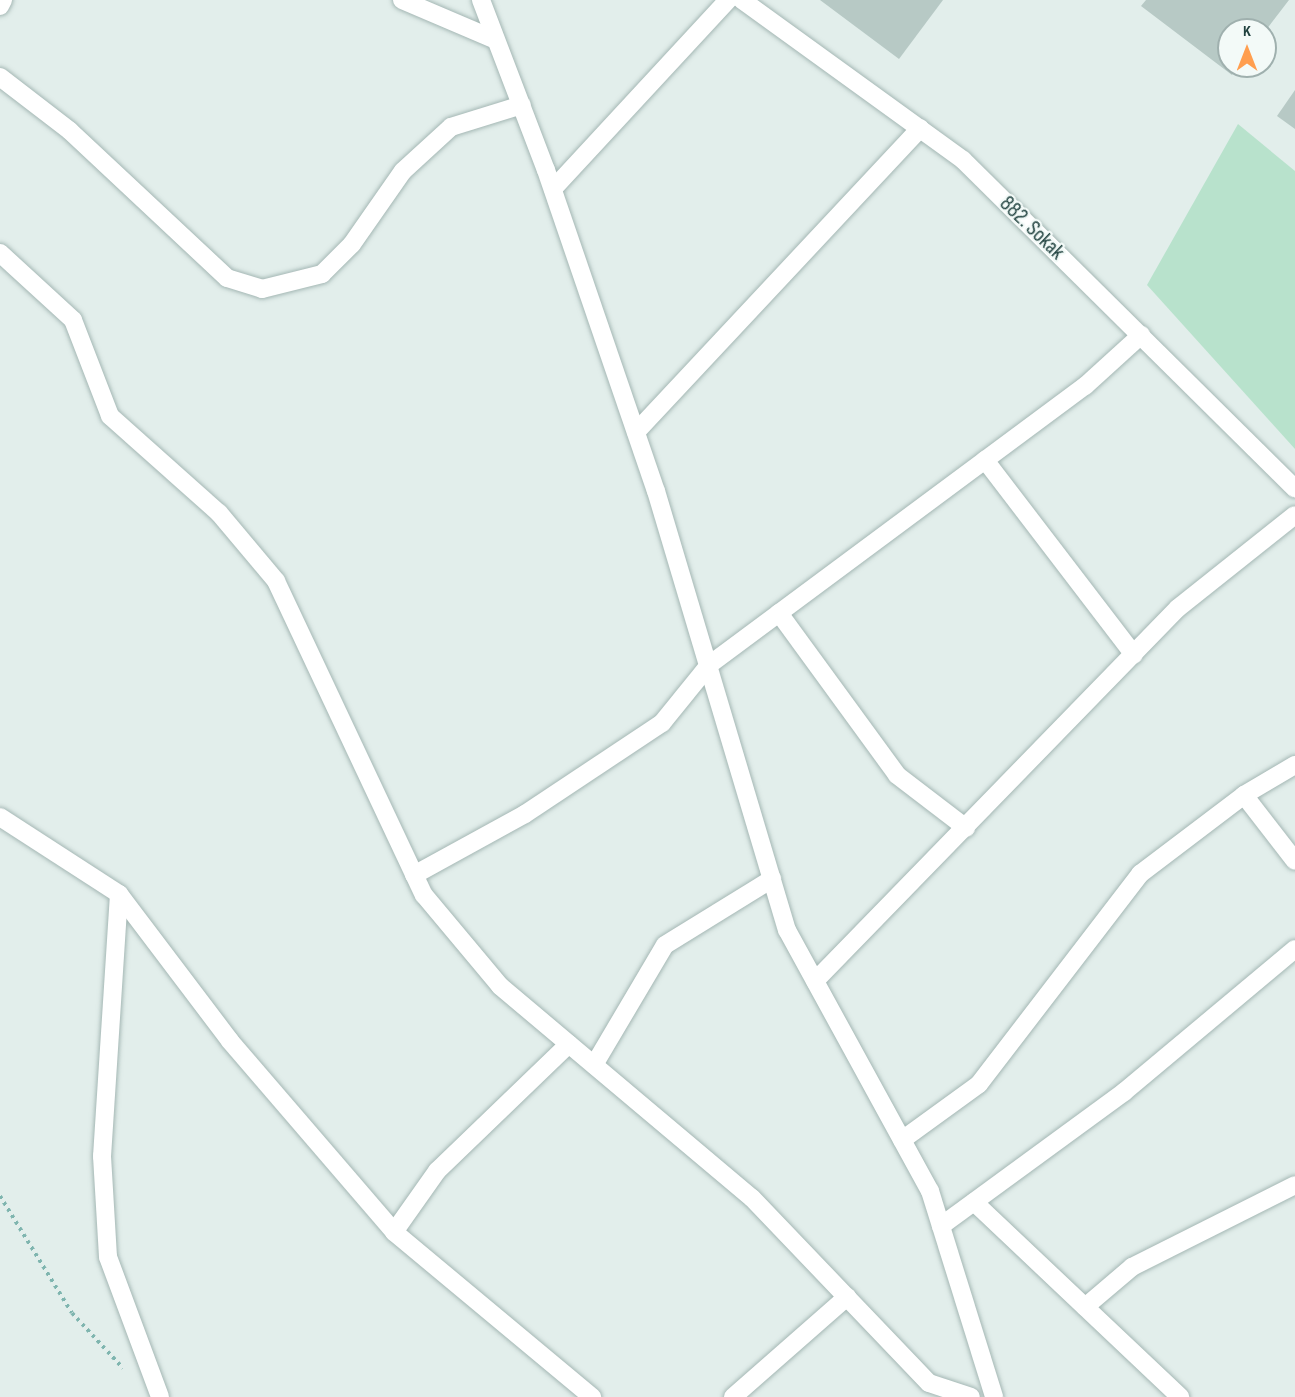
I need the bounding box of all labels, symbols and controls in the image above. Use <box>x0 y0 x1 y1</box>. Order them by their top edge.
north arrow <box>1217 18 1277 78</box>
text: K <box>1243 22 1251 41</box>
street label: 882. Sokak <box>994 191 1070 265</box>

